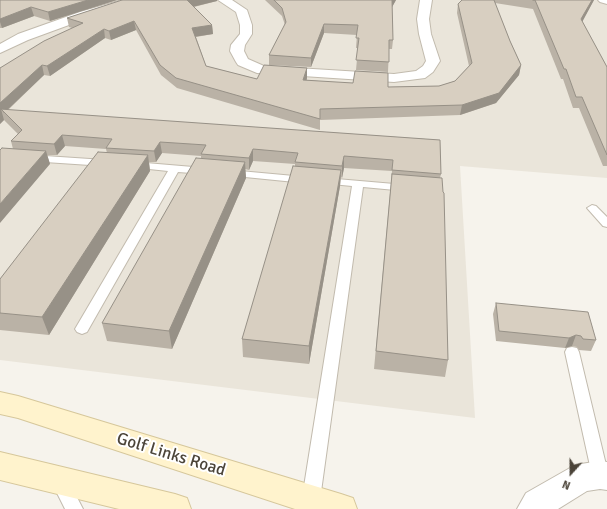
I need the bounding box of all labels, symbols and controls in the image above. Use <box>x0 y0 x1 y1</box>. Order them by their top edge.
street label: Golf Links Road <box>114 429 228 481</box>
north arrow <box>551 453 591 493</box>
text: N <box>561 477 572 492</box>

